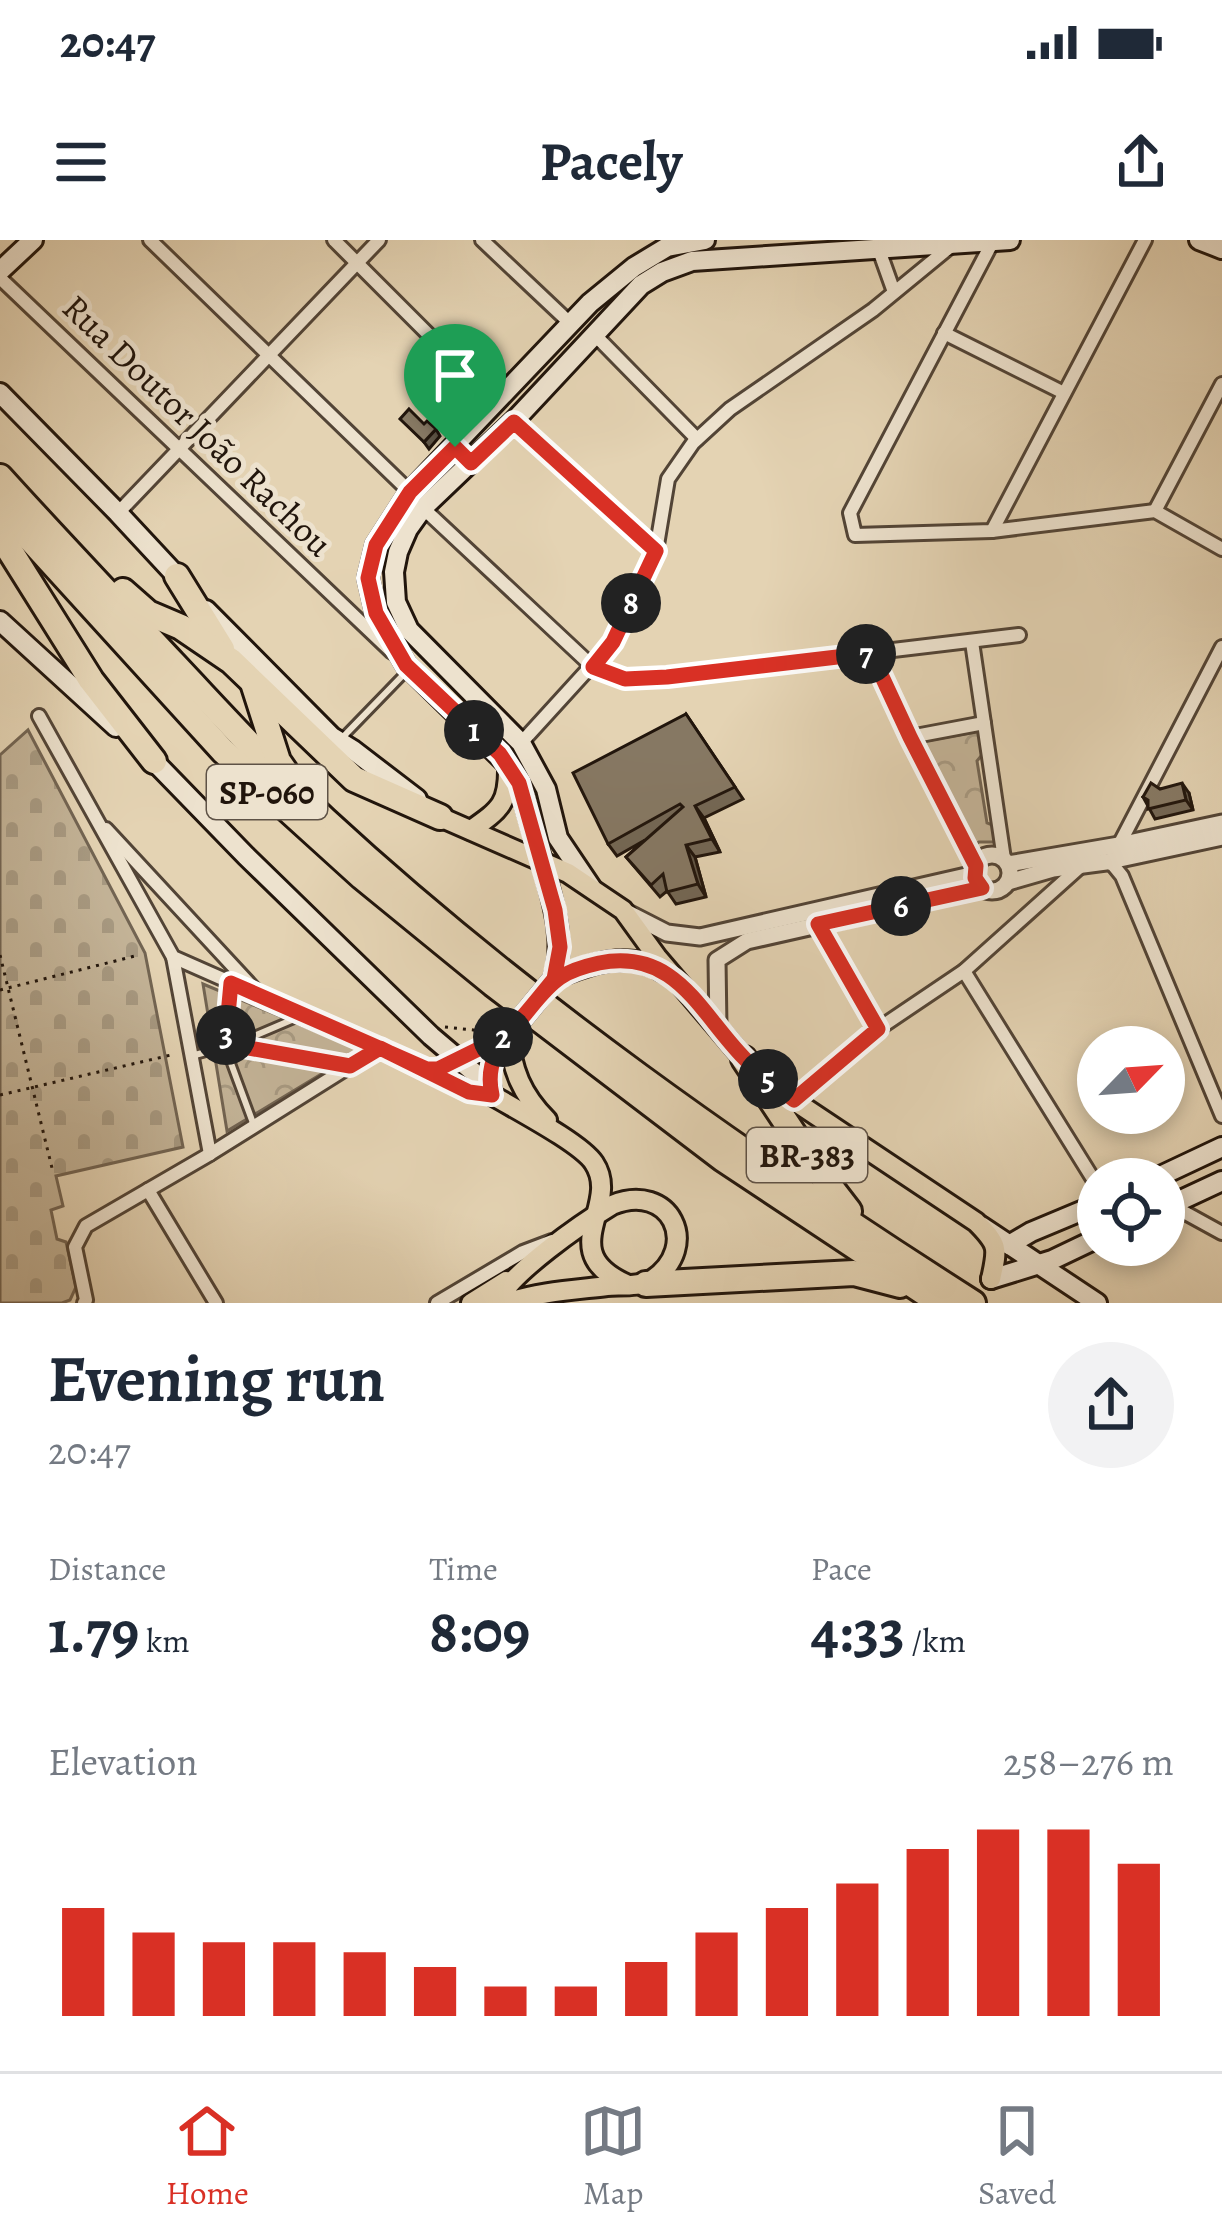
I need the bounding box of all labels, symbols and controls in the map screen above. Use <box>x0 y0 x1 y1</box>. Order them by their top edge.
text: 20:47 <box>60 11 155 73</box>
text: Pacely <box>540 125 682 199</box>
icon: menu <box>48 129 114 195</box>
icon: share <box>1108 129 1174 195</box>
street label: Rua Doutor João Rachou <box>52 283 344 568</box>
pin <box>404 324 506 447</box>
icon: arrive <box>422 342 488 408</box>
pin: 8 <box>601 573 661 633</box>
text: 8 <box>623 580 639 625</box>
pin: 7 <box>836 624 896 684</box>
text: 7 <box>859 631 873 676</box>
pin: 1 <box>444 700 504 760</box>
text: 1 <box>468 707 480 752</box>
road number: SP-060 <box>207 765 327 819</box>
pin: 6 <box>871 876 931 936</box>
text: 6 <box>893 883 909 928</box>
pin: 3 <box>196 1005 256 1065</box>
pin: 2 <box>473 1007 533 1067</box>
text: 3 <box>219 1012 233 1057</box>
text: 2 <box>495 1014 511 1059</box>
north arrow <box>1077 1026 1185 1134</box>
map controls <box>1077 1026 1185 1266</box>
pin: 5 <box>738 1049 798 1109</box>
text: 5 <box>761 1056 775 1101</box>
road number: BR-383 <box>747 1128 867 1182</box>
button: locate <box>1077 1158 1185 1266</box>
text: Evening run <box>48 1334 385 1424</box>
button: share <box>1048 1342 1174 1468</box>
text: 20:47 <box>48 1424 131 1477</box>
text: Distance <box>48 1546 166 1591</box>
text: Time <box>429 1546 498 1591</box>
text: Pace <box>811 1546 872 1591</box>
text: 1.79 <box>48 1591 139 1673</box>
text: 8:09 <box>429 1591 530 1673</box>
text: 4:33 <box>811 1591 905 1673</box>
text: km <box>139 1618 190 1663</box>
text: /km <box>905 1618 966 1663</box>
text: Elevation <box>48 1735 198 1788</box>
text: 258–276 m <box>1003 1735 1174 1788</box>
tab: Home <box>166 2098 249 2215</box>
tab: Map <box>580 2098 646 2215</box>
tab: Saved <box>978 2098 1056 2215</box>

